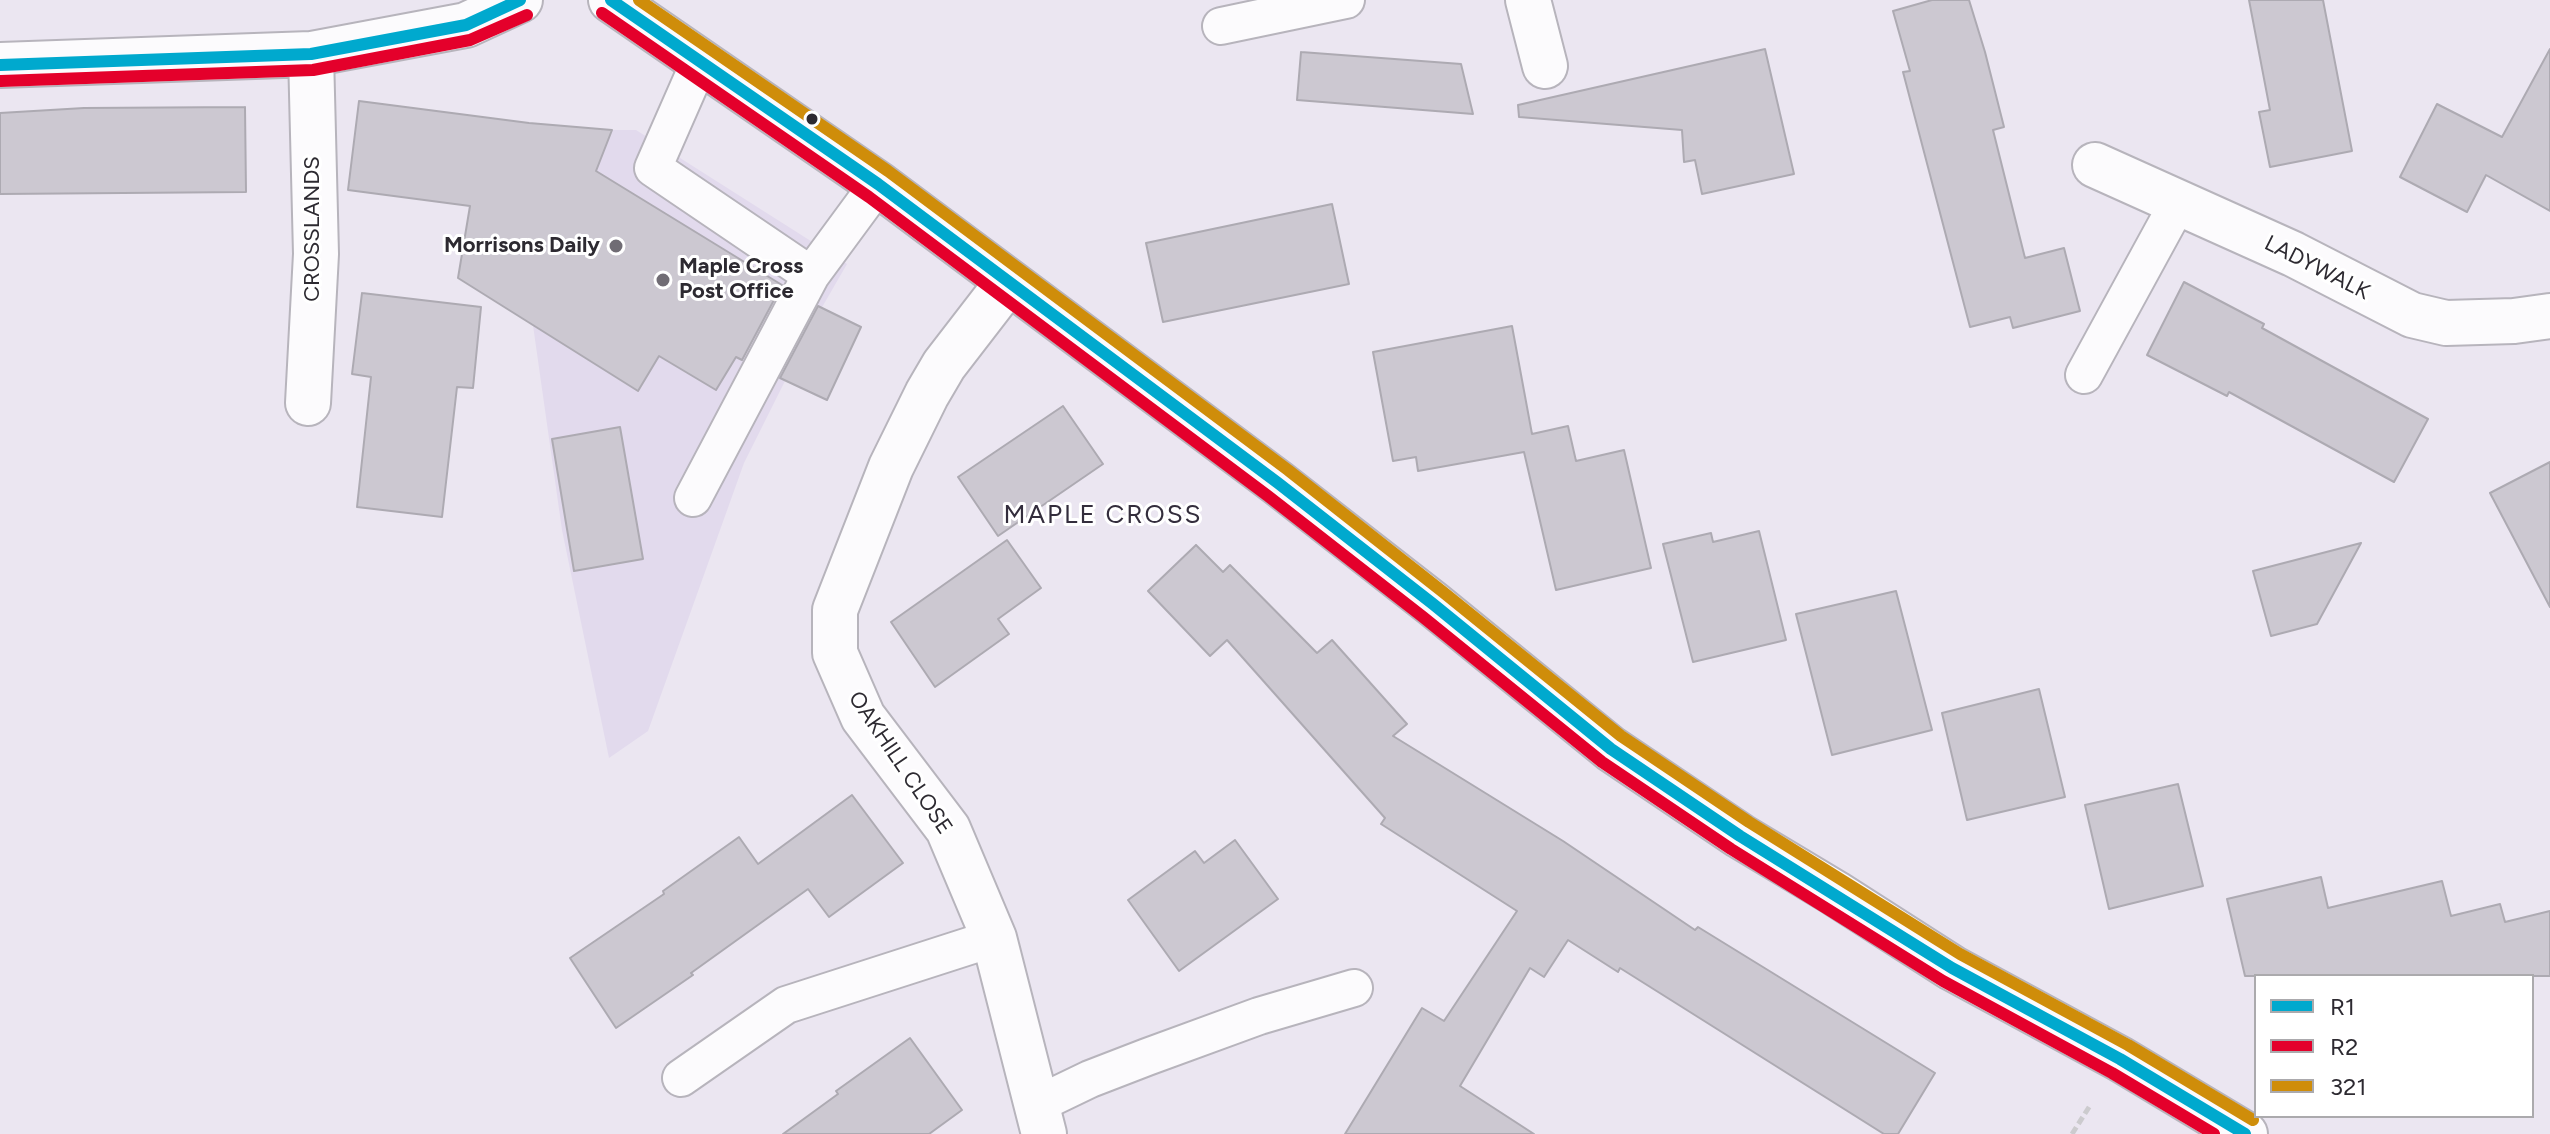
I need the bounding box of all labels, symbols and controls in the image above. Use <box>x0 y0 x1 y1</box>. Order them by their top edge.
unlabelled marker <box>804 111 820 127</box>
street label: CROSSLANDS <box>300 156 326 302</box>
street label: LADYWALK <box>2260 230 2374 306</box>
place label: Morrisons Daily <box>444 233 600 259</box>
marker: Morrisons Daily <box>607 237 625 255</box>
place label: Maple Cross Post Office <box>679 254 803 306</box>
marker: Maple Cross Post Office <box>654 271 672 289</box>
district label: MAPLE CROSS <box>1003 499 1203 531</box>
street label: OAKHILL CLOSE <box>842 687 958 839</box>
legend <box>2254 974 2534 1118</box>
text: R1 <box>2330 992 2355 1021</box>
text: R2 <box>2330 1032 2358 1061</box>
text: 321 <box>2330 1072 2366 1101</box>

